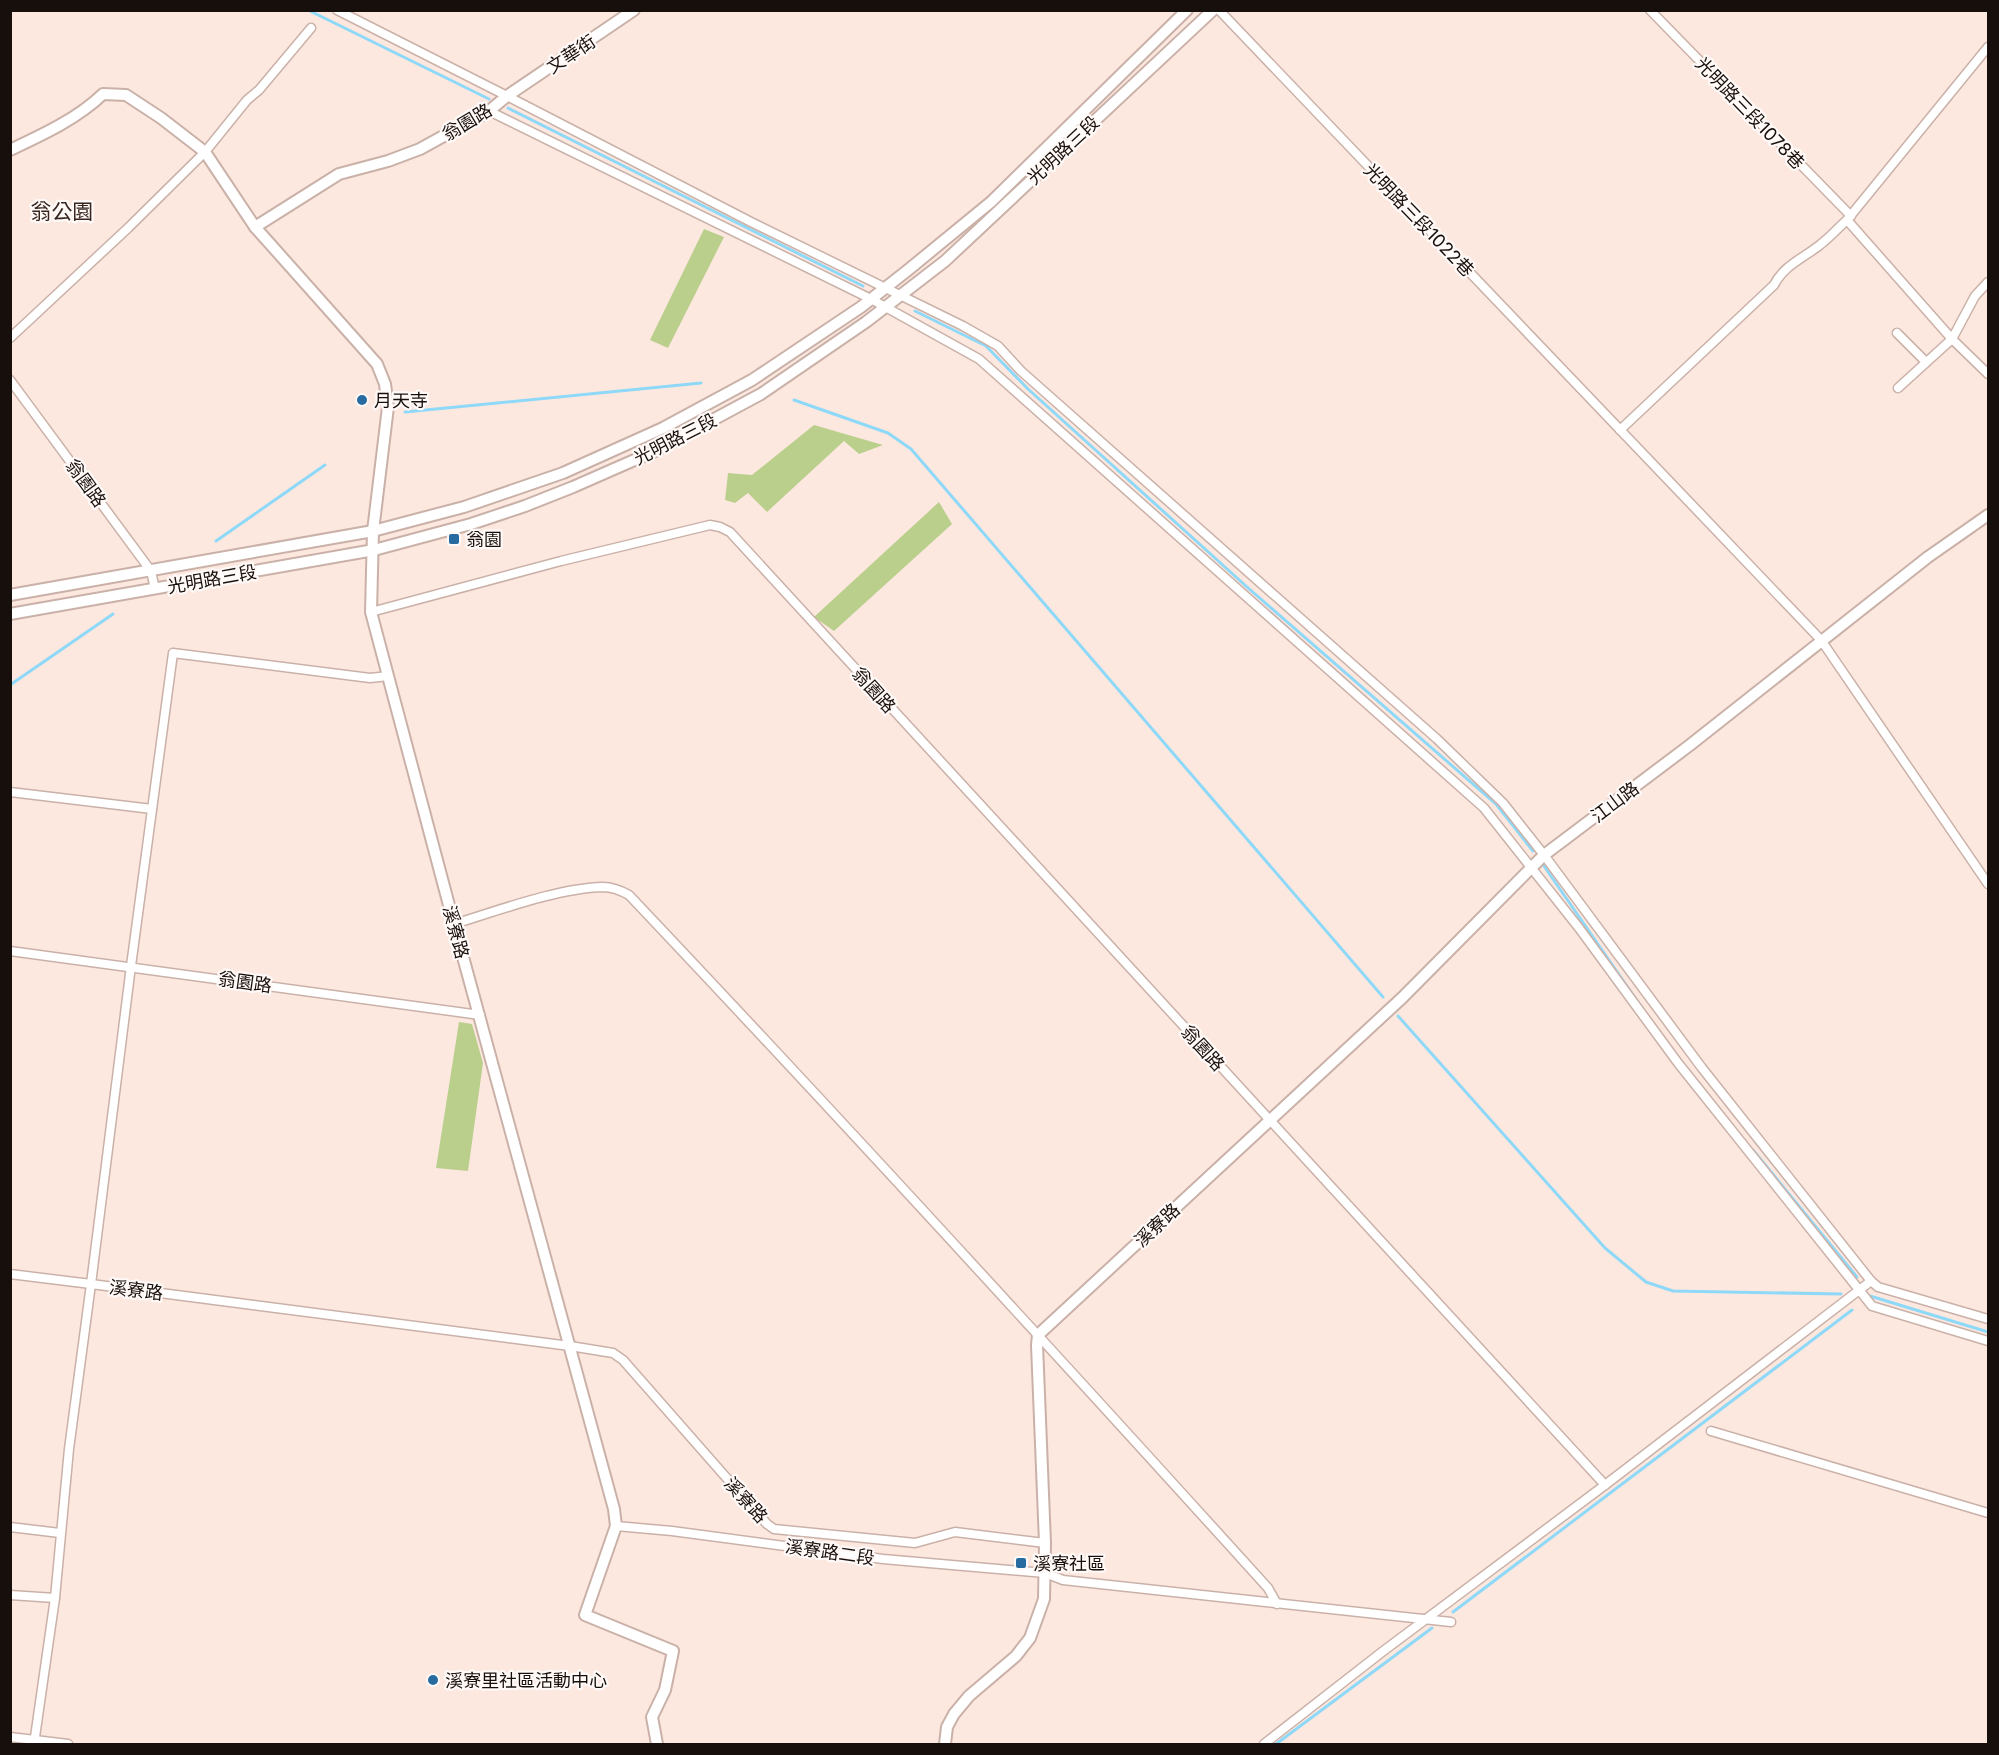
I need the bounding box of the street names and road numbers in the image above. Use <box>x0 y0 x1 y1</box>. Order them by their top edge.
street label: 文華街 <box>543 30 599 78</box>
street label: 光明路三段1078巷 <box>1691 53 1809 173</box>
street label: 翁園路 <box>438 99 496 145</box>
street label: 光明路三段 <box>1023 112 1103 188</box>
street label: 光明路三段1022巷 <box>1360 159 1478 281</box>
street label: 光明路三段 <box>630 409 720 469</box>
street label: 翁園路 <box>62 455 110 511</box>
street label: 光明路三段 <box>166 561 258 597</box>
street label: 翁園路 <box>848 663 900 717</box>
street label: 江山路 <box>1587 777 1643 827</box>
street label: 溪寮路 <box>439 903 473 961</box>
street label: 翁園路 <box>217 968 273 996</box>
street label: 翁園路 <box>1177 1021 1229 1075</box>
street label: 溪寮路 <box>1130 1199 1184 1251</box>
street label: 溪寮路 <box>108 1276 164 1304</box>
street label: 溪寮路 <box>720 1473 772 1527</box>
street label: 溪寮路二段 <box>784 1535 876 1569</box>

